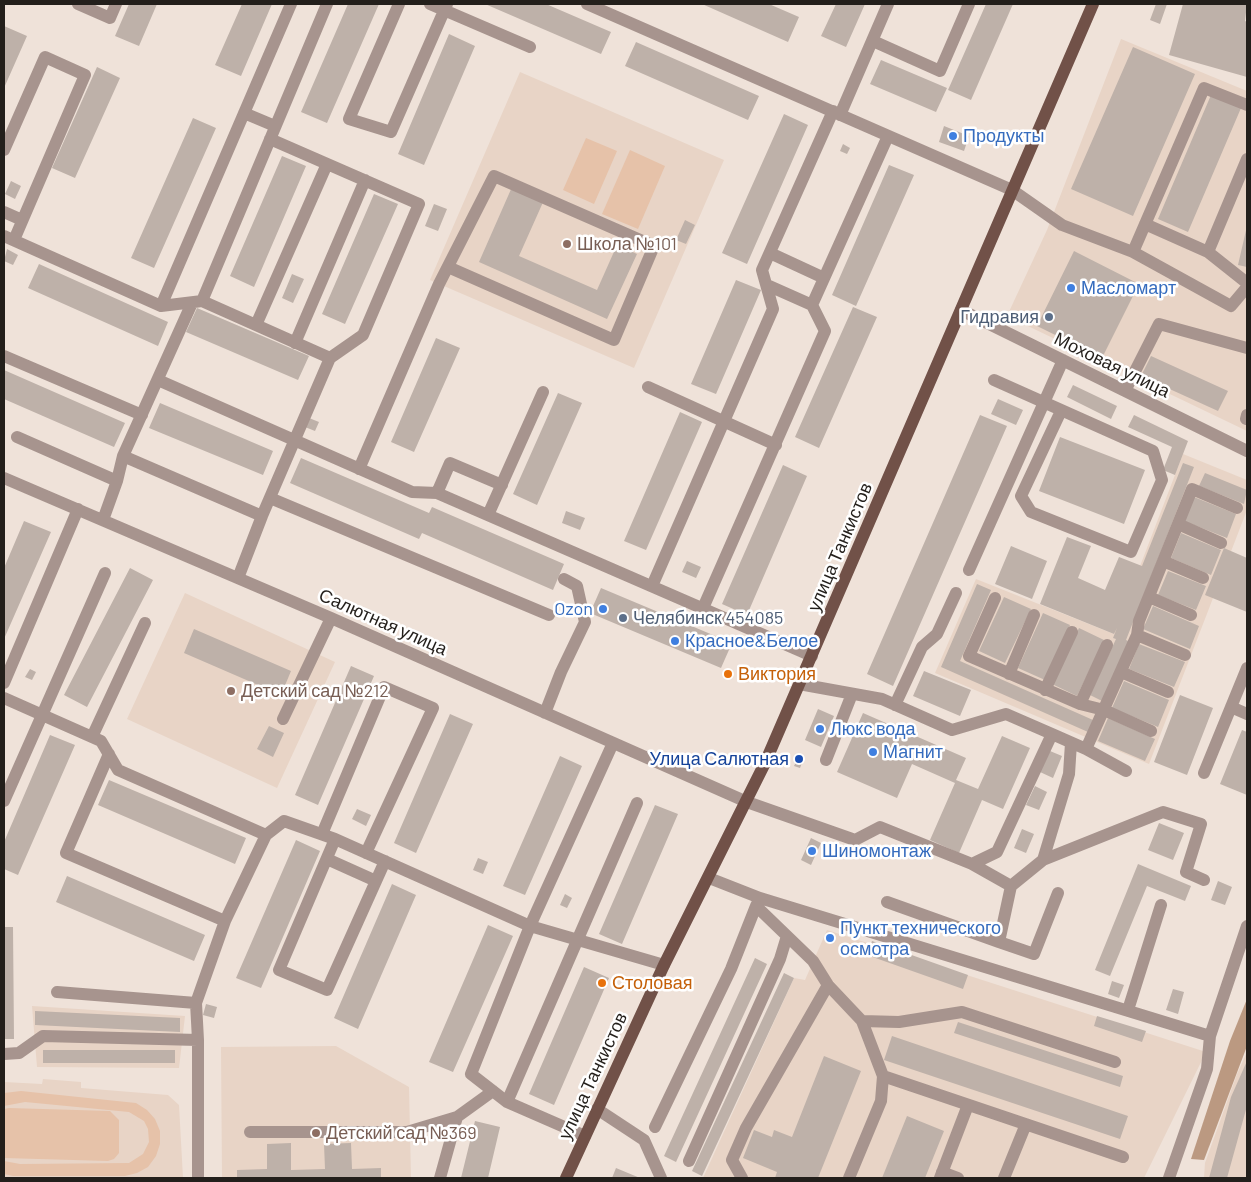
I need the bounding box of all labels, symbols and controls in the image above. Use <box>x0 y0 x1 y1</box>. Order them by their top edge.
place label: Продукты <box>963 125 1044 147</box>
marker: Продукты <box>947 130 959 142</box>
place label: Школа №101 <box>577 233 677 255</box>
marker: Школа №101 <box>561 238 573 250</box>
place label: Масломарт <box>1081 277 1176 299</box>
marker: Масломарт <box>1065 282 1077 294</box>
place label: Гидравия <box>960 306 1039 328</box>
marker: Гидравия <box>1043 311 1055 323</box>
street label: Моховая улица <box>1051 328 1173 402</box>
street label: улица Танкистов <box>803 479 877 615</box>
street label: Салютная улица <box>316 584 450 660</box>
place label: Ozon <box>554 598 593 620</box>
marker: Ozon <box>597 603 609 615</box>
place label: Челябинск 454085 <box>633 607 783 629</box>
marker: Челябинск 454085 <box>617 612 629 624</box>
place label: Красное&Белое <box>685 630 818 652</box>
marker: Красное&Белое <box>669 635 681 647</box>
place label: Виктория <box>738 663 816 685</box>
marker: Виктория <box>722 668 734 680</box>
place label: Детский сад №212 <box>241 680 389 702</box>
marker: Детский сад №212 <box>225 685 237 697</box>
place label: Люкс вода <box>830 718 915 740</box>
marker: Люкс вода <box>814 723 826 735</box>
place label: Магнит <box>883 741 943 763</box>
marker: Магнит <box>867 746 879 758</box>
place label: Улица Салютная <box>650 748 789 770</box>
marker: Улица Салютная <box>793 753 805 765</box>
place label: Шиномонтаж <box>822 840 931 862</box>
marker: Шиномонтаж <box>806 845 818 857</box>
place label: Пункт технического осмотра <box>840 917 1001 960</box>
marker: Пункт технического осмотра <box>824 932 836 944</box>
place label: Столовая <box>612 972 692 994</box>
marker: Столовая <box>596 977 608 989</box>
street label: улица Танкистов <box>554 1009 632 1143</box>
place label: Детский сад №369 <box>326 1122 477 1144</box>
marker: Детский сад №369 <box>310 1127 322 1139</box>

